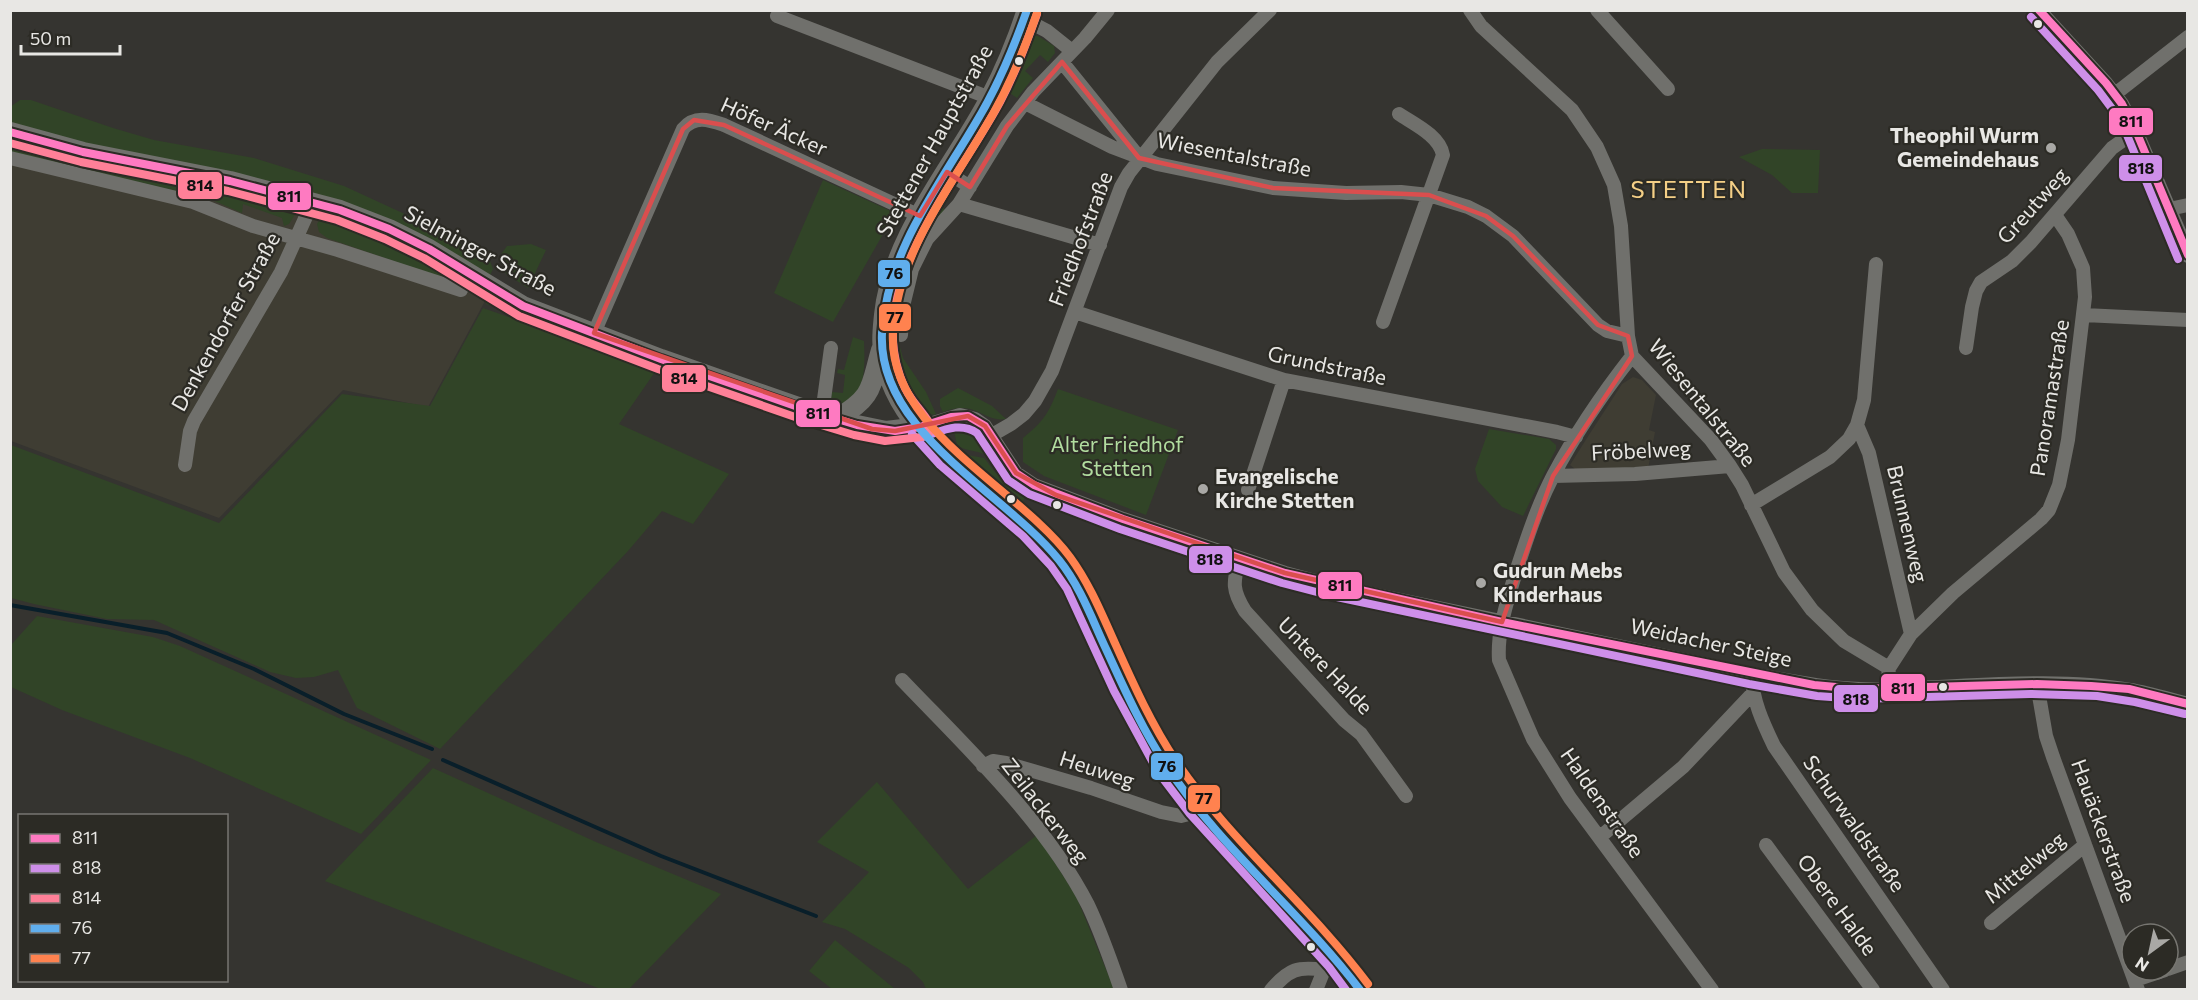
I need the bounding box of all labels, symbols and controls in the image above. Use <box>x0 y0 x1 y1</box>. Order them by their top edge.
scale bar <box>21 18 120 56</box>
unlabelled marker <box>2032 18 2044 30</box>
text: 50 m <box>30 27 71 49</box>
street label: Stettener Hauptstraße <box>871 40 997 241</box>
unlabelled marker <box>1013 55 1025 67</box>
street label: Höfer Äcker <box>717 91 832 160</box>
line badge: 811 <box>2108 107 2154 136</box>
text: 811 <box>2119 111 2143 130</box>
place label: Theophil Wurm Gemeindehaus <box>1890 122 2039 171</box>
street label: Wiesentalstraße <box>1155 126 1314 181</box>
marker: Theophil Wurm Gemeindehaus <box>2044 141 2058 155</box>
line badge: 818 <box>2118 154 2163 182</box>
text: 818 <box>2127 158 2155 177</box>
street label: Greutweg <box>1991 162 2073 248</box>
street label: Friedhofstraße <box>1042 168 1117 309</box>
line badge: 814 <box>177 171 223 200</box>
district label: STETTEN <box>1630 174 1748 203</box>
text: 814 <box>187 175 214 194</box>
line badge: 811 <box>267 182 312 211</box>
text: 811 <box>277 186 301 205</box>
street label: Sielminger Straße <box>401 199 561 300</box>
street label: Denkendorfer Straße <box>165 227 284 415</box>
line badge: 76 <box>877 259 911 288</box>
text: 76 <box>885 263 903 282</box>
line badge: 77 <box>878 303 912 332</box>
text: 77 <box>886 307 904 326</box>
street label: Panoramastraße <box>2024 318 2073 478</box>
street label: Wiesentalstraße <box>1644 333 1762 471</box>
street label: Grundstraße <box>1266 340 1389 389</box>
line badge: 814 <box>661 364 707 393</box>
text: 814 <box>671 368 698 387</box>
line badge: 811 <box>795 399 841 428</box>
text: 811 <box>806 403 830 422</box>
park label: Alter Friedhof Stetten <box>1050 431 1184 480</box>
street label: Fröbelweg <box>1590 434 1692 465</box>
place label: Evangelische Kirche Stetten <box>1215 463 1354 512</box>
street label: Brunnenweg <box>1883 463 1934 585</box>
marker: Evangelische Kirche Stetten <box>1196 482 1210 496</box>
unlabelled marker <box>1005 493 1017 505</box>
unlabelled marker <box>1051 499 1063 511</box>
line badge: 818 <box>1188 545 1233 574</box>
text: 818 <box>1196 549 1224 568</box>
place label: Gudrun Mebs Kinderhaus <box>1493 557 1623 606</box>
line badge: 811 <box>1317 571 1363 600</box>
text: 811 <box>1328 575 1352 594</box>
marker: Gudrun Mebs Kinderhaus <box>1474 576 1488 590</box>
street label: Untere Halde <box>1274 611 1379 719</box>
street label: Weidacher Steige <box>1628 612 1794 671</box>
line badge: 811 <box>1880 673 1926 702</box>
text: 811 <box>1891 678 1915 697</box>
unlabelled marker <box>1937 681 1949 693</box>
line badge: 818 <box>1833 684 1879 713</box>
text: 818 <box>1842 689 1870 708</box>
street label: Haldenstraße <box>1556 742 1650 862</box>
street label: Heuweg <box>1057 745 1138 792</box>
street label: Schurwaldstraße <box>1799 750 1912 896</box>
line badge: 76 <box>1150 752 1184 781</box>
street label: Zeilackerweg <box>997 753 1095 868</box>
street label: Hauäckerstraße <box>2067 755 2142 906</box>
text: 76 <box>1158 756 1176 775</box>
line badge: 77 <box>1187 784 1221 813</box>
text: 77 <box>1195 788 1213 807</box>
legend <box>18 814 228 982</box>
text: 811 <box>72 826 98 848</box>
street label: Mittelweg <box>1979 826 2070 908</box>
street label: Obere Halde <box>1793 849 1883 960</box>
text: 818 <box>72 856 102 878</box>
text: 814 <box>72 886 102 908</box>
text: 76 <box>72 916 92 938</box>
north arrow <box>2120 922 2180 982</box>
unlabelled marker <box>1305 941 1317 953</box>
text: 77 <box>72 946 91 968</box>
text: N <box>2131 954 2152 976</box>

